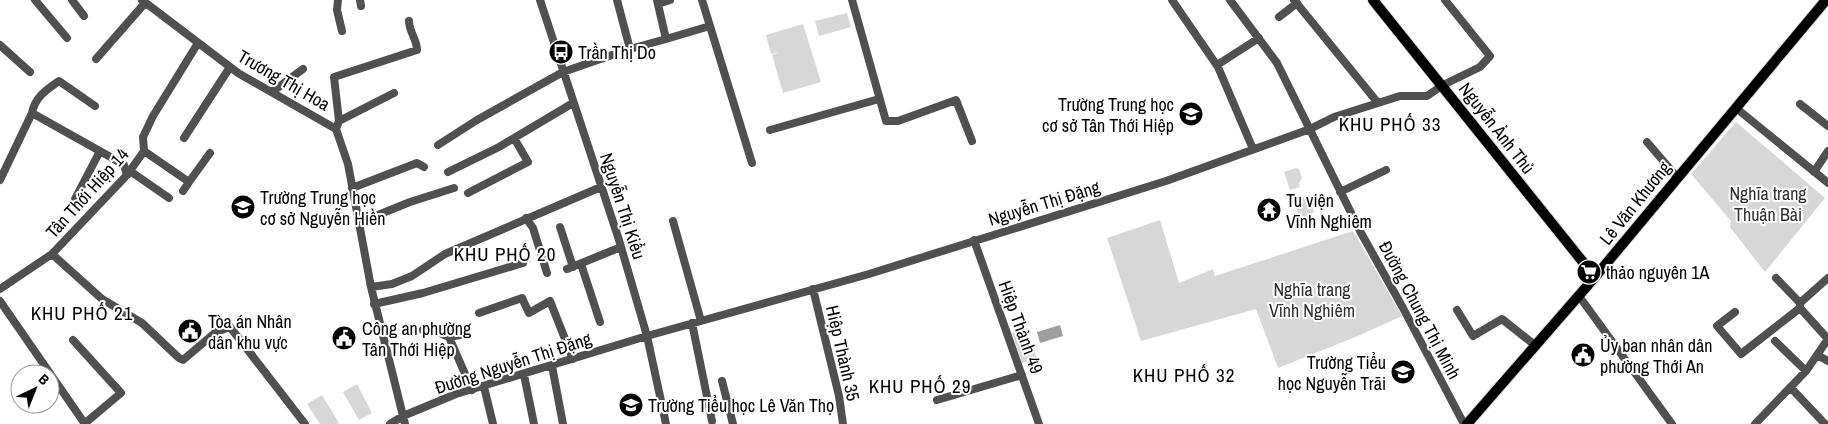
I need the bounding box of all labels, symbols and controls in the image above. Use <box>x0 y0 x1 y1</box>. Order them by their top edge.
bus stop icon: Trần Thị Do <box>548 39 574 65</box>
place label: Trần Thị Do <box>578 40 656 65</box>
street label: Trương Thị Hoa <box>233 44 335 116</box>
street label: Nguyễn Ảnh Thủ <box>1453 77 1541 179</box>
place label: Trường Trung học cơ sở Tân Thới Hiệp <box>1042 92 1174 138</box>
school or university icon: Trường Trung học cơ sở Tân Thới Hiệp <box>1178 101 1204 127</box>
district label: KHU PHỐ 33 <box>1339 111 1441 137</box>
street label: Tân Thới Hiệp 14 <box>40 143 134 243</box>
street label: Nguyễn Thị Kiểu <box>594 150 652 262</box>
street label: Lê Văn Khương <box>1594 155 1677 250</box>
street label: Nguyễn Thị Đặng <box>985 174 1104 232</box>
park label: Nghĩa trang Thuận Bài <box>1729 181 1807 227</box>
place label: Trường Trung học cơ sở Nguyễn Hiền <box>260 185 386 231</box>
place label: Tu viện Vĩnh Nghiêm <box>1286 188 1372 234</box>
school or university icon: Trường Trung học cơ sở Nguyễn Hiền <box>230 194 256 220</box>
temple icon: Tu viện Vĩnh Nghiêm <box>1256 197 1282 223</box>
street label: Đường Chung Thị Minh <box>1373 237 1467 383</box>
district label: KHU PHỐ 20 <box>454 241 556 267</box>
supermarket icon: thảo nguyên 1A <box>1576 259 1602 285</box>
place label: thảo nguyên 1A <box>1606 260 1710 285</box>
street label: Hiệp Thành 49 <box>993 277 1049 377</box>
park label: Nghĩa trang Vĩnh Nghiêm <box>1269 277 1355 323</box>
district label: KHU PHỐ 21 <box>31 300 133 326</box>
street label: Hiệp Thành 35 <box>820 303 866 403</box>
place label: Tòa án Nhân dân khu vực <box>208 309 292 355</box>
place label: Công an phường Tân Thới Hiệp <box>362 316 472 362</box>
public building icon: Tòa án Nhân dân khu vực <box>177 318 203 344</box>
public building icon: Công an phường Tân Thới Hiệp <box>331 325 357 351</box>
street label: Đường Nguyễn Thị Đặng <box>432 326 595 400</box>
place label: Ủy ban nhân dân phường Thới An <box>1600 333 1712 379</box>
public building icon: Ủy ban nhân dân phường Thới An <box>1570 342 1596 368</box>
place label: Trường Tiểu học Nguyễn Trãi <box>1278 350 1386 396</box>
school or university icon: Trường Tiểu học Nguyễn Trãi <box>1390 359 1416 385</box>
district label: KHU PHỐ 32 <box>1133 362 1235 388</box>
north arrow <box>10 364 60 414</box>
text: B <box>35 370 53 389</box>
district label: KHU PHỐ 29 <box>869 373 971 399</box>
school or university icon: Trường Tiểu học Lê Văn Thọ <box>618 392 644 418</box>
place label: Trường Tiểu học Lê Văn Thọ <box>648 393 834 418</box>

